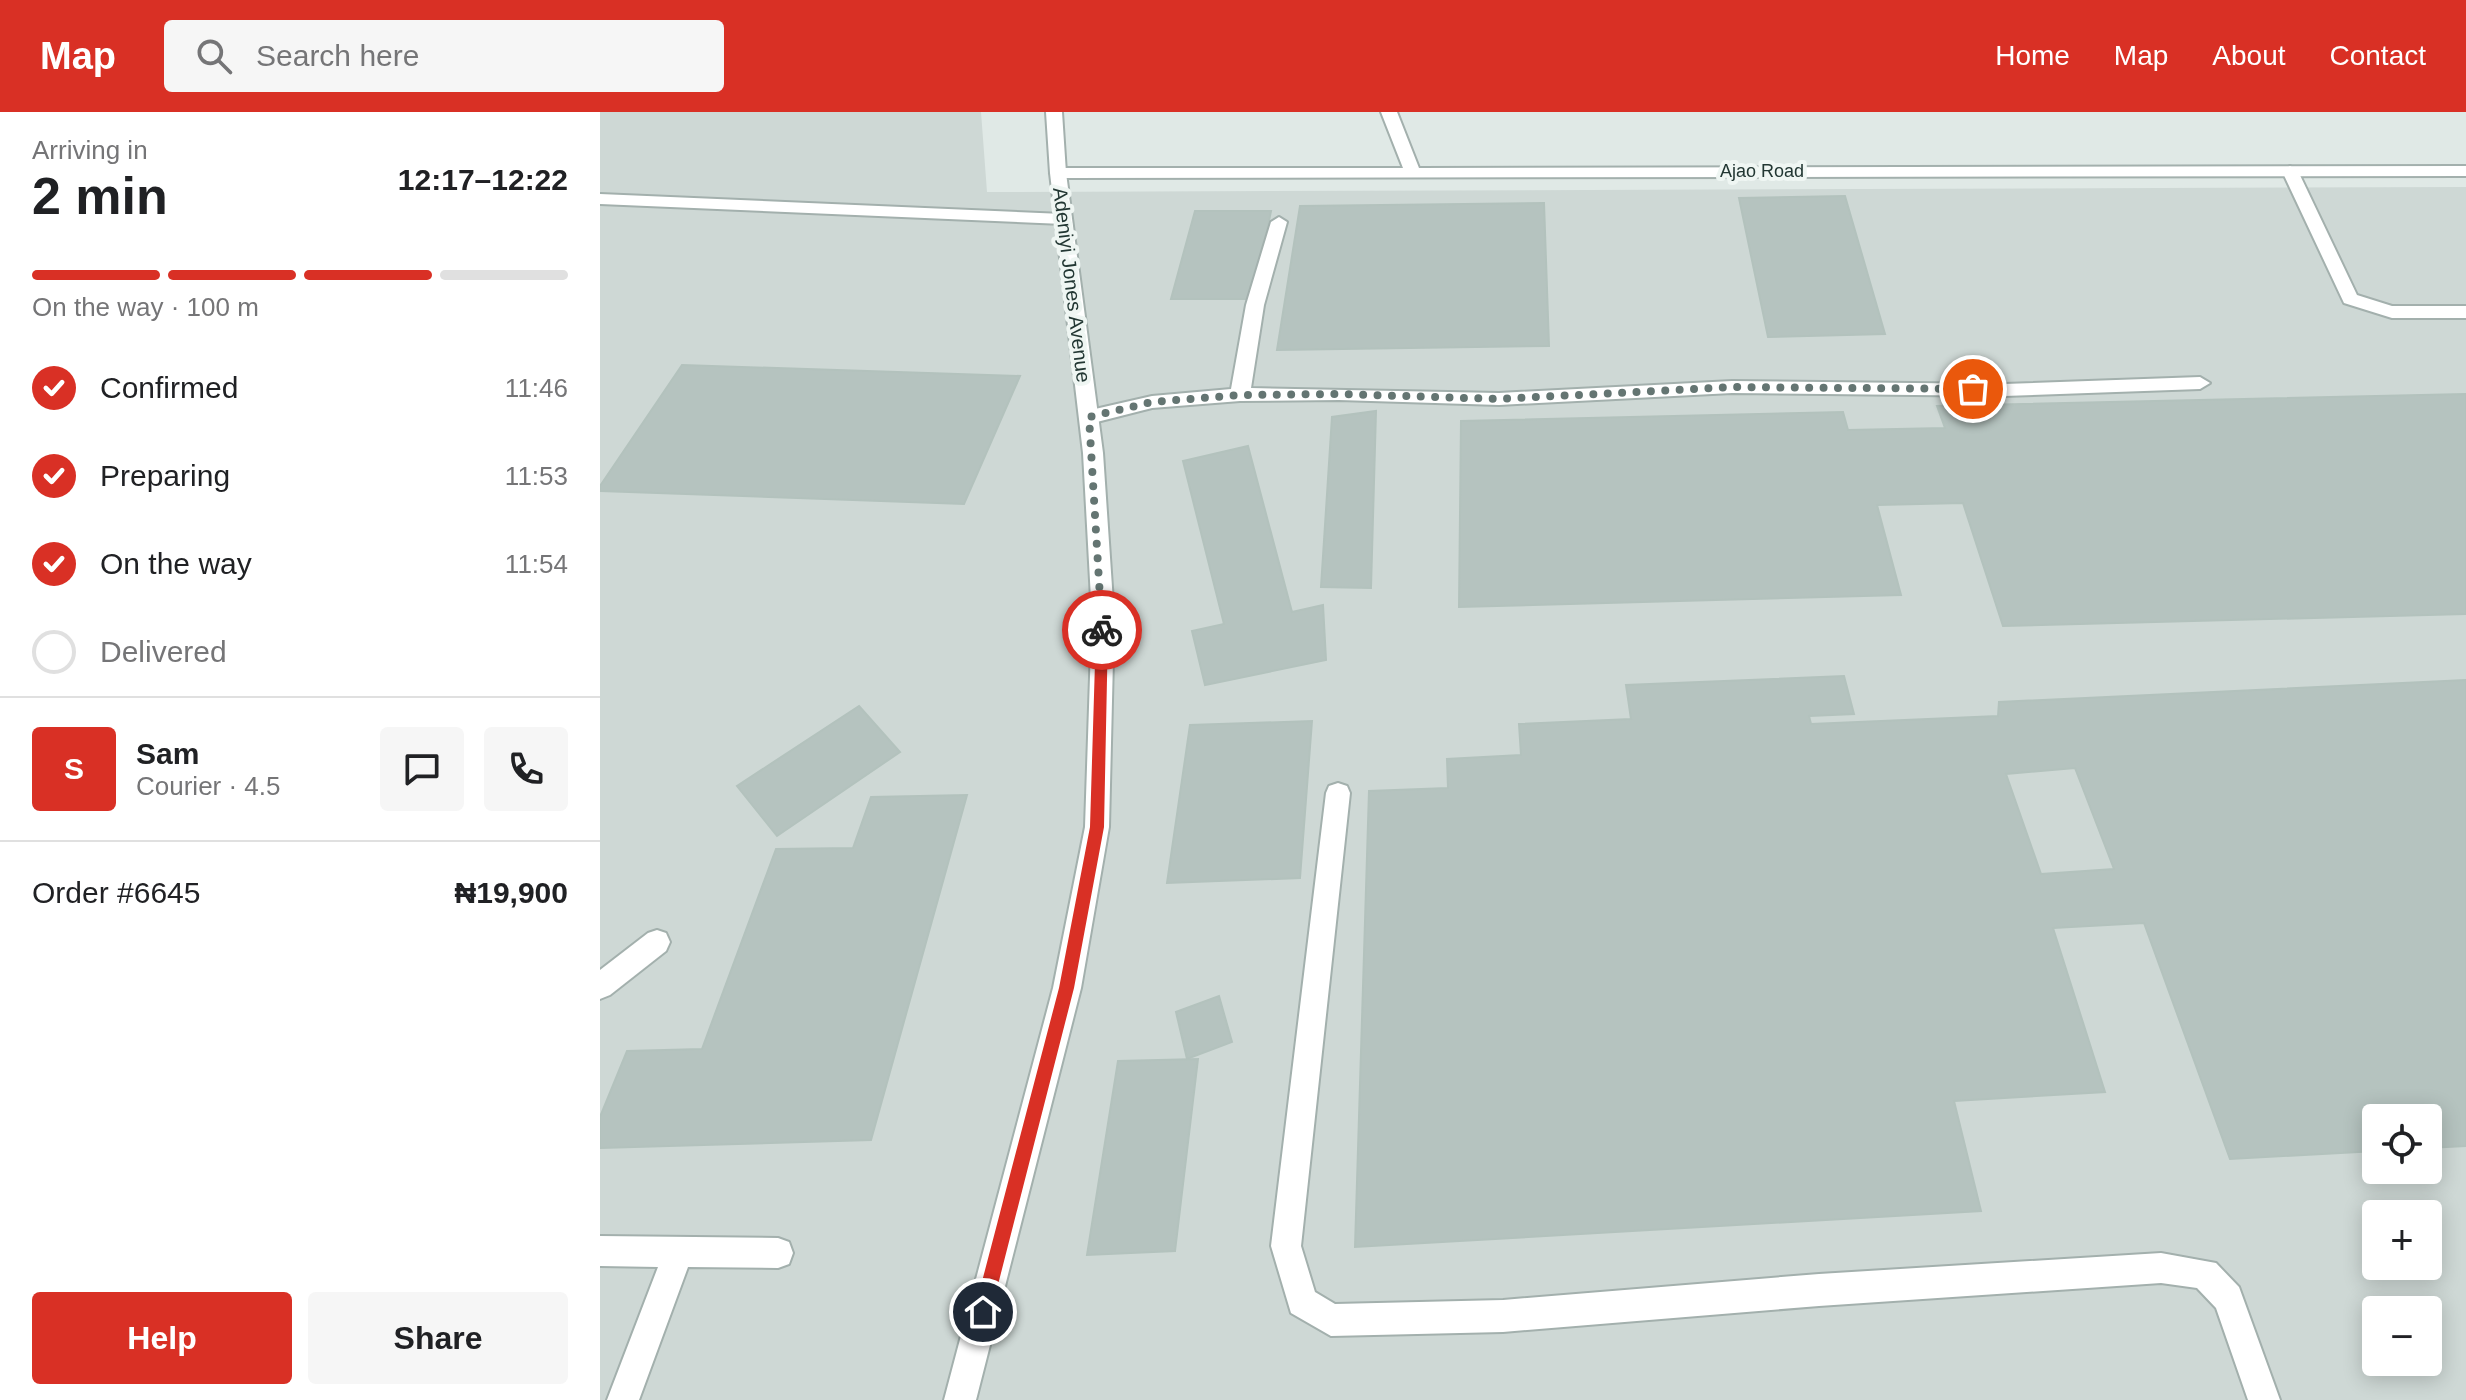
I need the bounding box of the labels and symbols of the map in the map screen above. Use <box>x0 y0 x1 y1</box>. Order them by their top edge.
street label: Ajao Road <box>1720 161 1804 181</box>
street label: Adeniyi Jones Avenue <box>1049 186 1095 384</box>
pin <box>1939 355 2007 423</box>
courier <box>1062 590 1142 670</box>
pin <box>949 1278 1017 1346</box>

